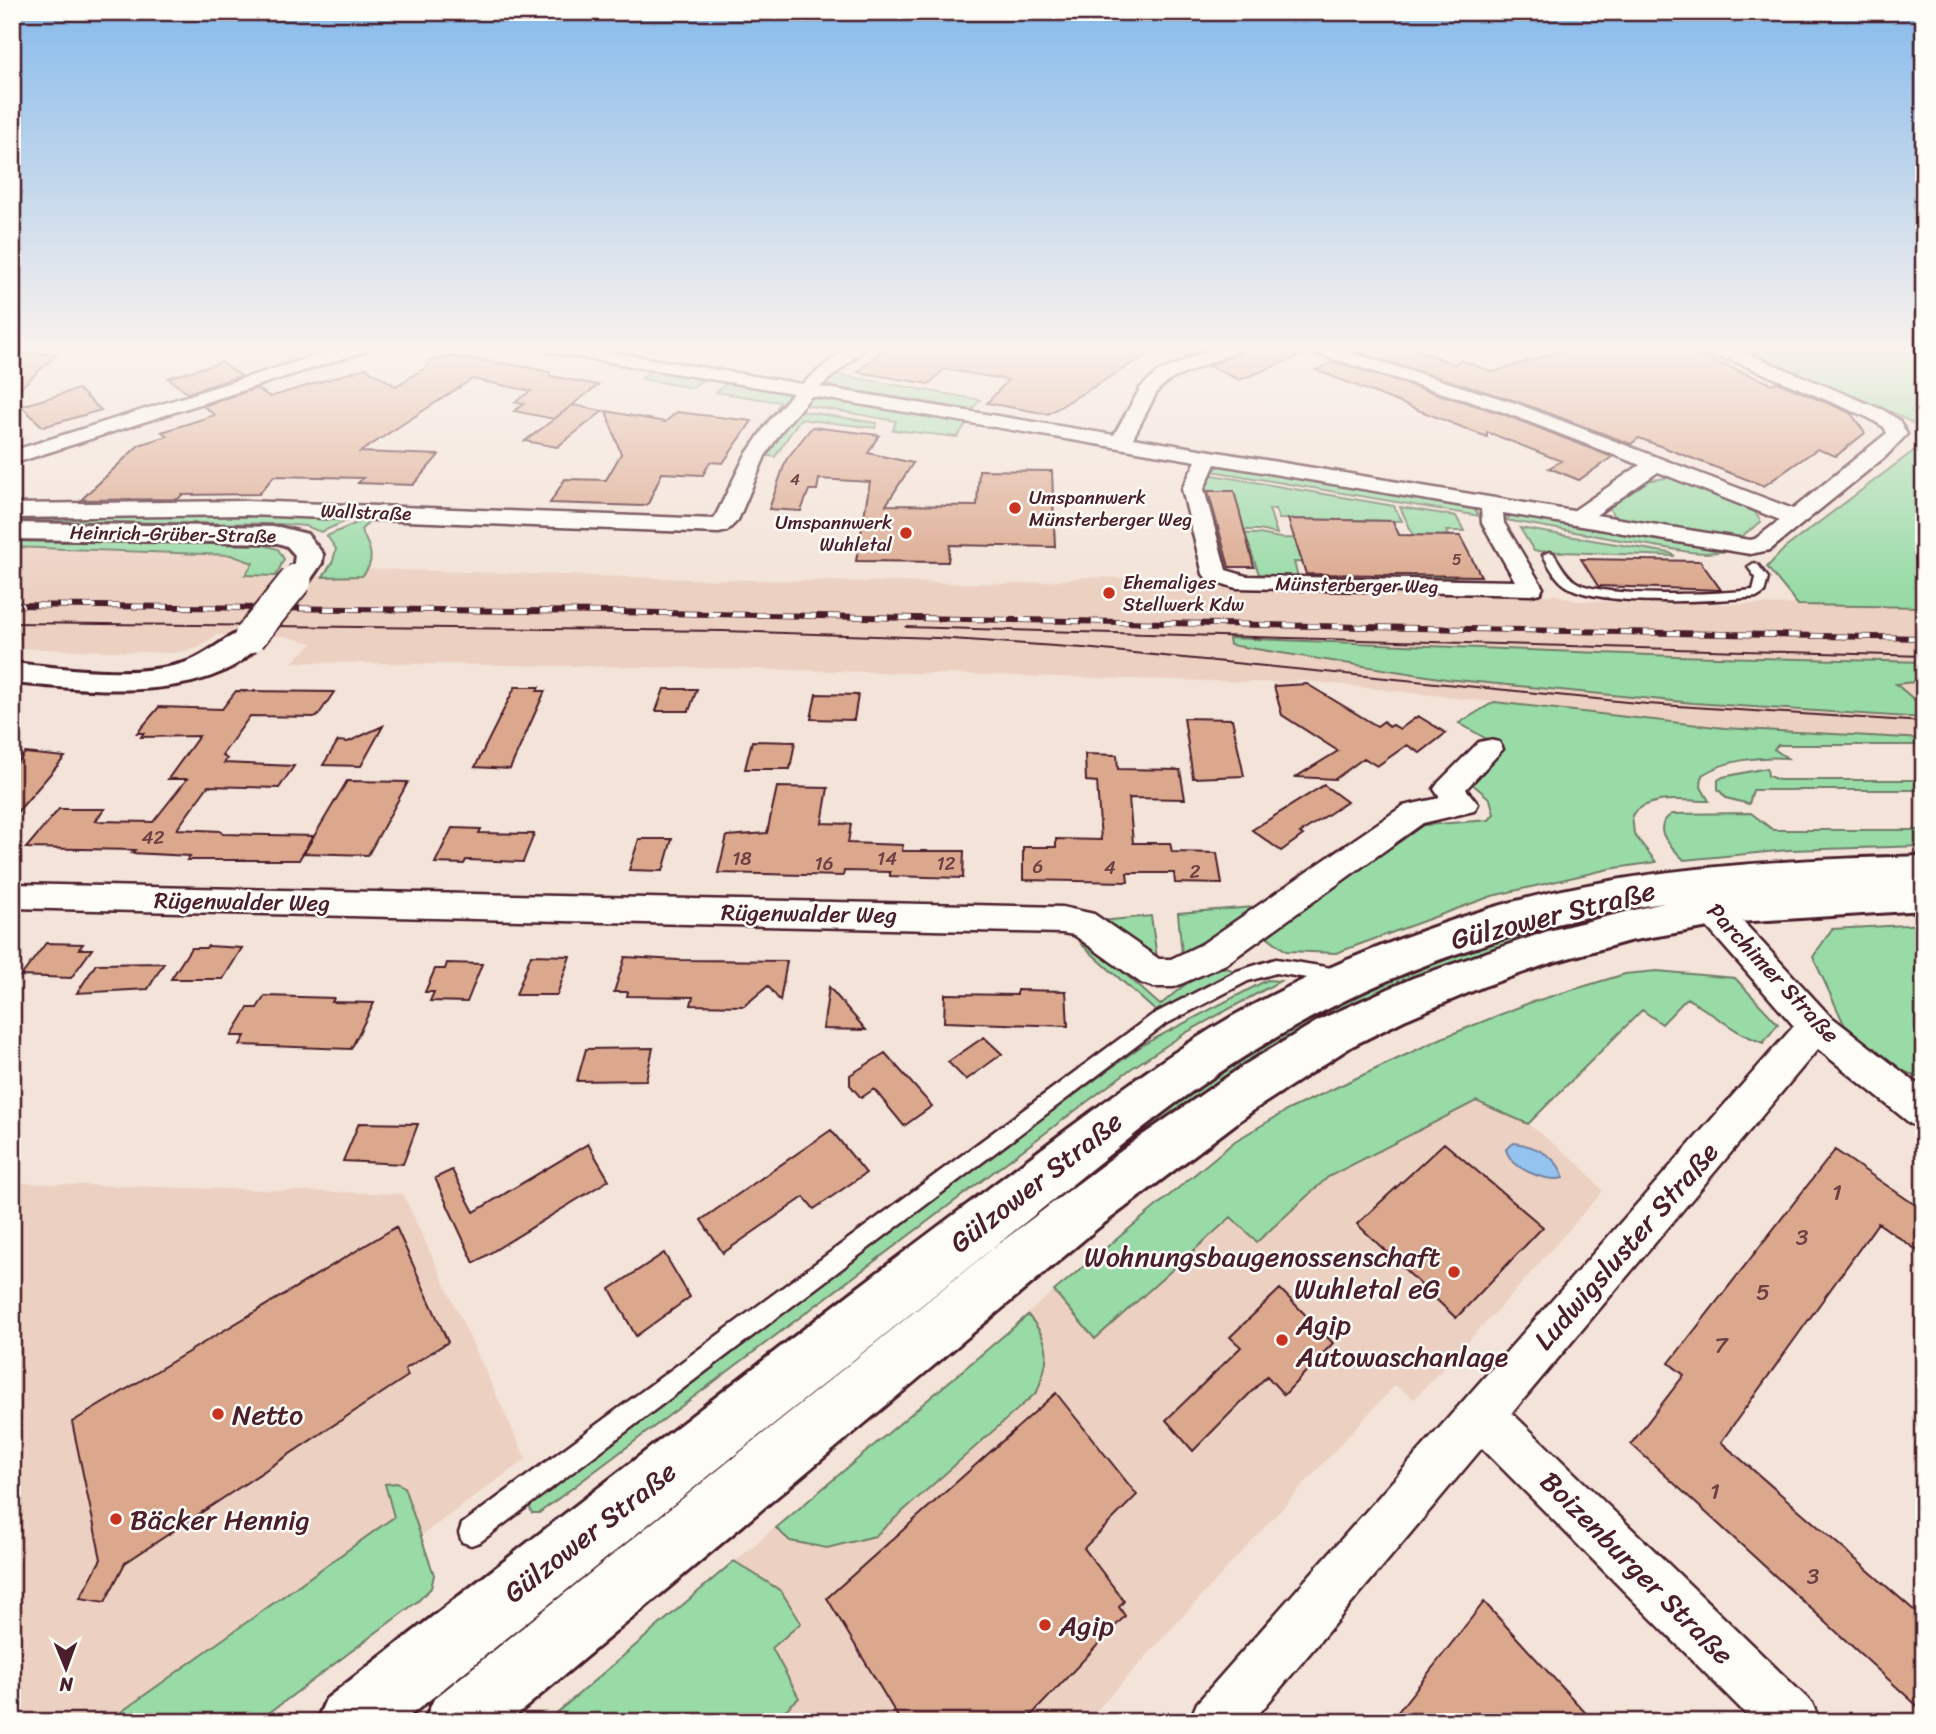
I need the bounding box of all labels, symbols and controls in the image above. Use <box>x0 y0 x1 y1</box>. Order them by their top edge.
house number: 4 <box>790 465 800 494</box>
place label: Umspannwerk Münsterberger Weg <box>1029 481 1192 536</box>
street label: Wallstraße <box>320 494 412 530</box>
marker: Umspannwerk Münsterberger Weg <box>1007 500 1023 516</box>
place label: Umspannwerk Wuhletal <box>775 506 893 561</box>
street label: Heinrich-Grüber-Straße <box>70 516 276 552</box>
marker: Umspannwerk Wuhletal <box>898 525 914 541</box>
house number: 5 <box>1452 545 1462 574</box>
place label: Ehemaliges Stellwerk Kdw <box>1123 566 1244 621</box>
street label: Münsterberger Weg <box>1275 567 1439 603</box>
marker: Ehemaliges Stellwerk Kdw <box>1101 585 1117 601</box>
house number: 42 <box>142 821 164 854</box>
house number: 18 <box>732 842 752 875</box>
house number: 14 <box>877 842 897 875</box>
house number: 16 <box>815 847 833 880</box>
house number: 12 <box>936 847 956 880</box>
house number: 6 <box>1033 850 1043 883</box>
house number: 4 <box>1104 851 1116 884</box>
house number: 2 <box>1190 855 1201 888</box>
street label: Gülzower Straße <box>1445 866 1661 964</box>
street label: Rügenwalder Weg <box>154 880 331 924</box>
street label: Rügenwalder Weg <box>721 892 898 936</box>
street label: Parchimer Straße <box>1696 893 1850 1053</box>
street label: Gülzower Straße <box>938 1098 1134 1266</box>
street label: Ludwigsluster Straße <box>1521 1130 1731 1362</box>
house number: 1 <box>1832 1172 1842 1213</box>
house number: 3 <box>1796 1217 1809 1258</box>
place label: Wohnungsbaugenossenschaft Wuhletal eG <box>1084 1232 1441 1313</box>
marker: Wohnungsbaugenossenschaft Wuhletal eG <box>1446 1264 1462 1280</box>
house number: 5 <box>1756 1272 1770 1313</box>
place label: Agip Autowaschanlage <box>1295 1300 1508 1381</box>
house number: 7 <box>1714 1325 1729 1366</box>
marker: Agip Autowaschanlage <box>1274 1332 1290 1348</box>
place label: Netto <box>232 1390 303 1439</box>
marker: Netto <box>210 1406 226 1422</box>
street label: Gülzower Straße <box>492 1448 688 1616</box>
street label: Boizenburger Straße <box>1528 1459 1746 1677</box>
house number: 1 <box>1710 1471 1720 1512</box>
place label: Bäcker Hennig <box>130 1495 310 1544</box>
marker: Bäcker Hennig <box>108 1511 124 1527</box>
house number: 3 <box>1807 1556 1820 1597</box>
place label: Agip <box>1058 1601 1114 1650</box>
marker: Agip <box>1037 1617 1053 1633</box>
north arrow <box>32 1632 102 1702</box>
text: N <box>59 1668 74 1701</box>

